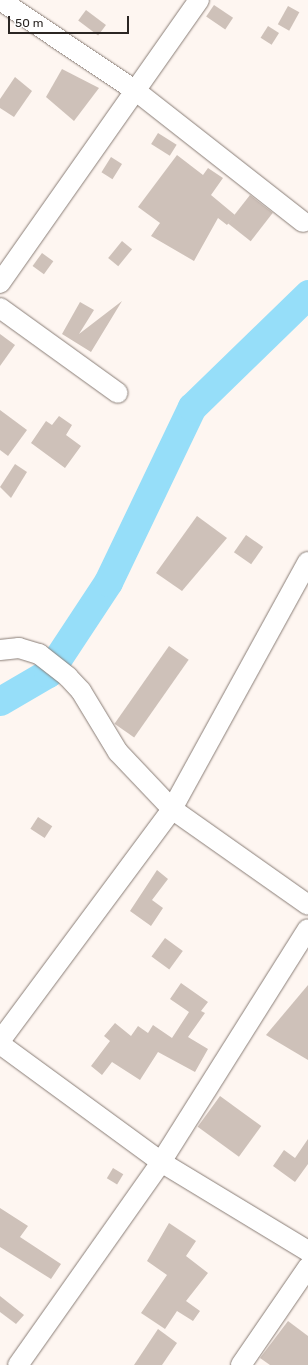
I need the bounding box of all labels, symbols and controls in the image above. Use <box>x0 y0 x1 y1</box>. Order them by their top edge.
scale bar <box>10 8 131 34</box>
text: 50 m <box>15 16 43 30</box>

